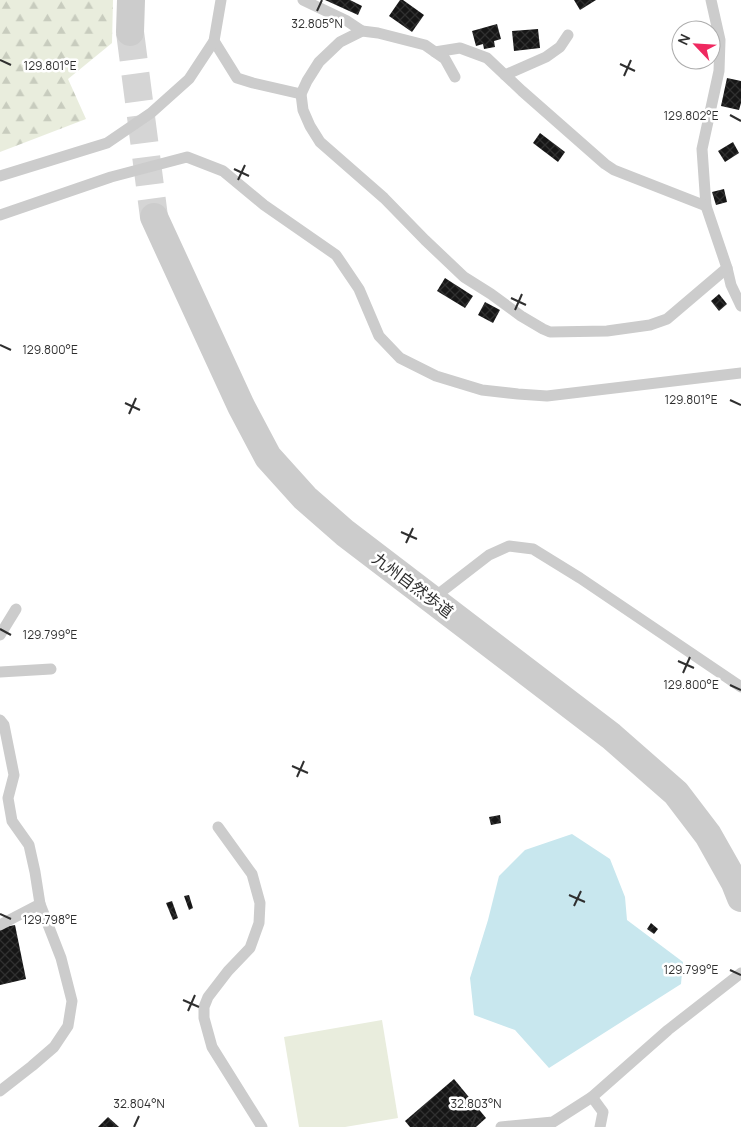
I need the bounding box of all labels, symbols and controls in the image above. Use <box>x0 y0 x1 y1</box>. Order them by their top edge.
text: 32.805°N <box>291 15 343 32</box>
north arrow <box>671 20 721 70</box>
text: N <box>673 31 695 48</box>
text: 129.801°E <box>24 57 77 74</box>
text: 129.802°E <box>663 107 719 124</box>
text: 129.800°E <box>22 341 78 358</box>
text: 129.801°E <box>665 391 718 408</box>
street label: 九州自然歩道 <box>368 547 458 623</box>
text: 129.799°E <box>23 626 78 643</box>
text: 129.800°E <box>663 676 719 693</box>
text: 129.798°E <box>23 911 77 928</box>
text: 129.799°E <box>664 961 719 978</box>
text: 32.804°N <box>113 1095 165 1112</box>
text: 32.803°N <box>450 1095 502 1112</box>

